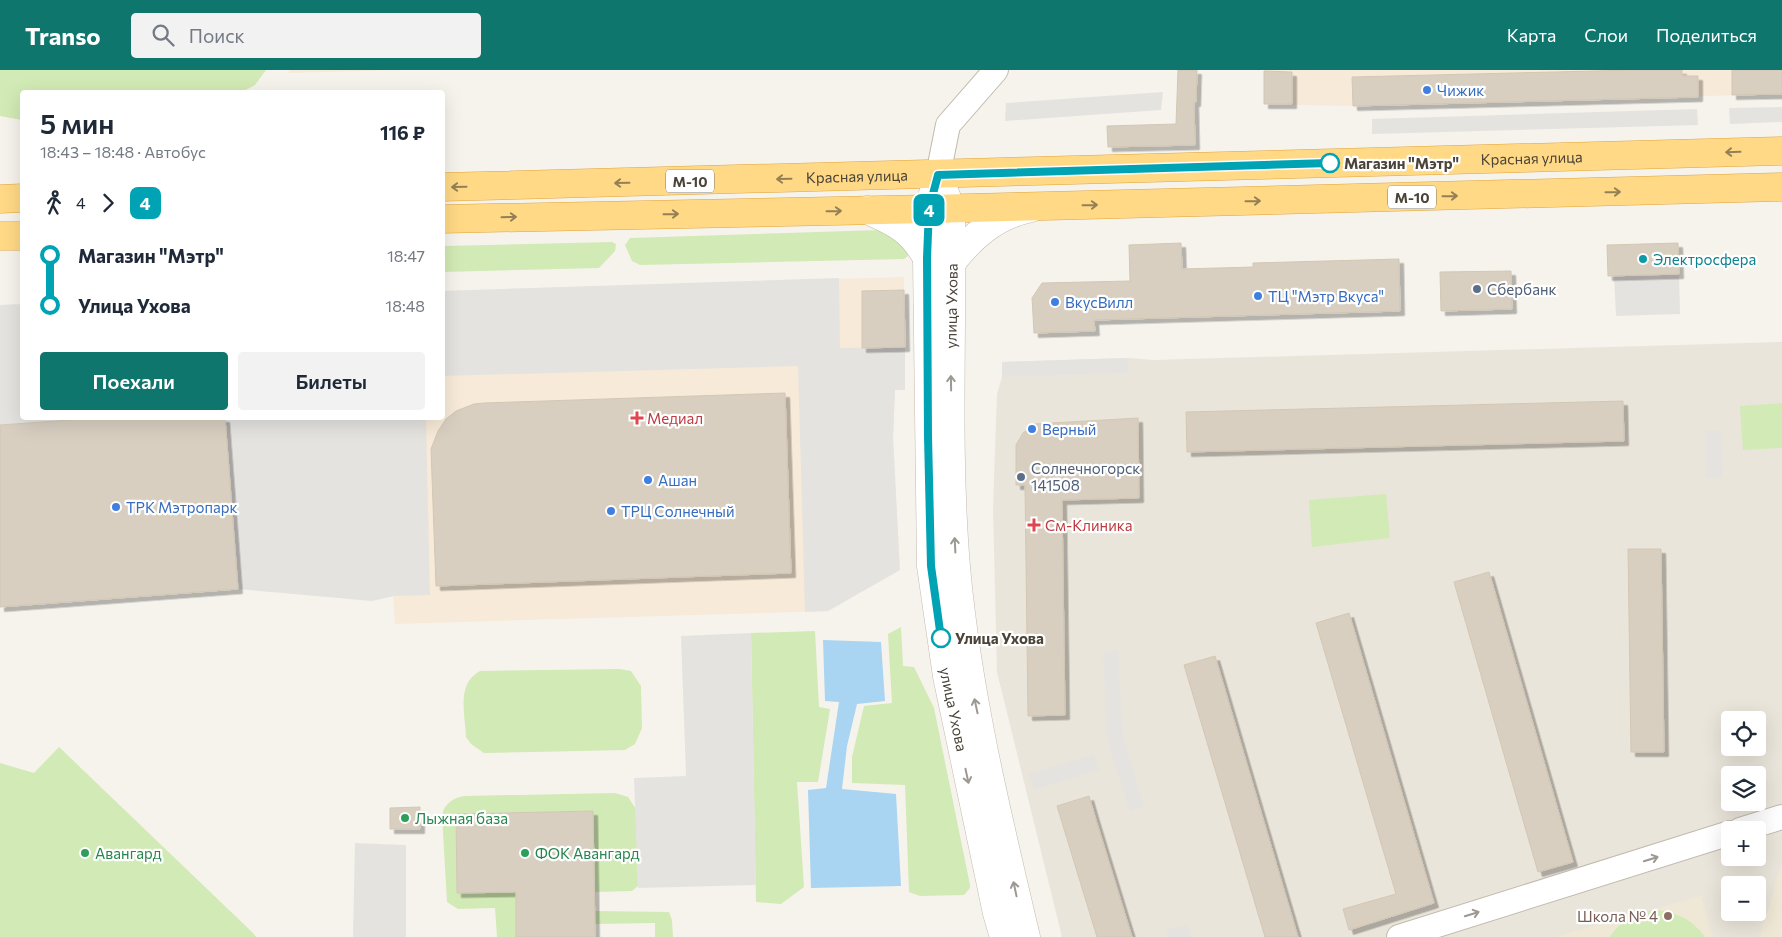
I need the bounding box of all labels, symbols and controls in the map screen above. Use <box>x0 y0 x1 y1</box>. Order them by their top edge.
search box <box>131 13 481 58</box>
text: Transo <box>25 21 101 50</box>
icon: search <box>149 21 177 49</box>
text: Поиск <box>189 24 245 47</box>
text: Карта <box>1507 24 1556 46</box>
text: Слои <box>1584 24 1628 46</box>
text: Поделиться <box>1656 24 1757 46</box>
place label: Чижик <box>1437 81 1484 99</box>
marker: Чижик <box>1421 84 1433 96</box>
text: 5 мин <box>40 106 114 140</box>
text: 116 ₽ <box>380 121 425 144</box>
text: 18:43 – 18:48 · Автобус <box>40 142 206 161</box>
street label: Красная улица <box>1480 147 1583 168</box>
one-way arrow <box>1726 147 1742 157</box>
marker: Магазин "Мэтр" <box>1320 153 1340 173</box>
place label: Магазин "Мэтр" <box>1344 154 1459 172</box>
street label: Красная улица <box>806 165 908 186</box>
road number: М-10 <box>666 170 714 192</box>
one-way arrow <box>776 174 792 183</box>
one-way arrow <box>614 178 630 188</box>
one-way arrow <box>451 182 468 192</box>
road number: М-10 <box>1388 185 1436 208</box>
one-way arrow <box>1605 187 1621 196</box>
icon: walk <box>40 189 68 217</box>
icon: forward <box>94 189 122 217</box>
one-way arrow <box>1442 191 1458 201</box>
text: 4 <box>140 192 151 214</box>
text: 4 <box>76 193 86 212</box>
line badge: 4 <box>913 194 945 226</box>
one-way arrow <box>1244 196 1261 206</box>
text: 4 <box>923 199 935 221</box>
one-way arrow <box>1082 200 1098 210</box>
one-way arrow <box>825 206 841 216</box>
one-way arrow <box>662 209 679 219</box>
one-way arrow <box>500 212 516 222</box>
text: Магазин "Мэтр" <box>78 244 224 267</box>
text: 18:47 <box>387 246 425 265</box>
place label: Электросфера <box>1653 250 1756 268</box>
marker: Электросфера <box>1637 253 1649 265</box>
street label: улица Ухова <box>941 263 961 349</box>
place label: Сбербанк <box>1487 280 1557 298</box>
marker: Сбербанк <box>1471 283 1483 295</box>
place label: ТЦ "Мэтр Вкуса" <box>1268 287 1384 305</box>
marker: ТЦ "Мэтр Вкуса" <box>1252 290 1264 302</box>
place label: ВкусВилл <box>1065 293 1133 311</box>
text: Улица Ухова <box>78 294 191 317</box>
text: 18:48 <box>385 296 425 315</box>
marker: ВкусВилл <box>1049 296 1061 308</box>
button: Поехали <box>40 352 228 410</box>
button: Билеты <box>238 352 425 410</box>
one-way arrow <box>946 375 956 392</box>
place label: Медиал <box>647 409 703 427</box>
marker: Медиал <box>631 412 643 424</box>
place label: Верный <box>1042 420 1096 438</box>
marker: Верный <box>1026 423 1038 435</box>
place label: Солнечногорск 141508 <box>1031 459 1140 494</box>
place label: Ашан <box>658 471 697 489</box>
marker: Солнечногорск 141508 <box>1015 471 1027 483</box>
marker: Ашан <box>642 474 654 486</box>
place label: ТРК Мэтропарк <box>126 498 238 516</box>
marker: ТРК Мэтропарк <box>110 501 122 513</box>
place label: ТРЦ Солнечный <box>621 502 735 520</box>
marker: ТРЦ Солнечный <box>605 505 617 517</box>
place label: См-Клиника <box>1045 516 1133 534</box>
marker: См-Клиника <box>1027 518 1041 532</box>
one-way arrow <box>950 538 960 554</box>
marker: Улица Ухова <box>931 628 951 648</box>
place label: Улица Ухова <box>955 629 1044 647</box>
street label: улица Ухова <box>937 666 972 753</box>
one-way arrow <box>971 699 981 715</box>
map controls <box>1721 711 1766 921</box>
button: locate <box>1721 711 1766 756</box>
button: layers <box>1721 766 1766 811</box>
one-way arrow <box>963 768 973 784</box>
place label: Лыжная база <box>415 809 508 827</box>
marker: Лыжная база <box>399 812 411 824</box>
button: + <box>1721 821 1766 866</box>
place label: Авангард <box>95 844 162 862</box>
place label: ФОК Авангард <box>535 844 640 862</box>
marker: Авангард <box>79 847 91 859</box>
marker: ФОК Авангард <box>519 847 531 859</box>
one-way arrow <box>1643 853 1659 863</box>
button: − <box>1721 876 1766 921</box>
one-way arrow <box>1010 882 1019 898</box>
place label: Школа № 4 <box>1577 907 1658 925</box>
one-way arrow <box>1464 909 1480 918</box>
marker: Школа № 4 <box>1662 910 1674 922</box>

